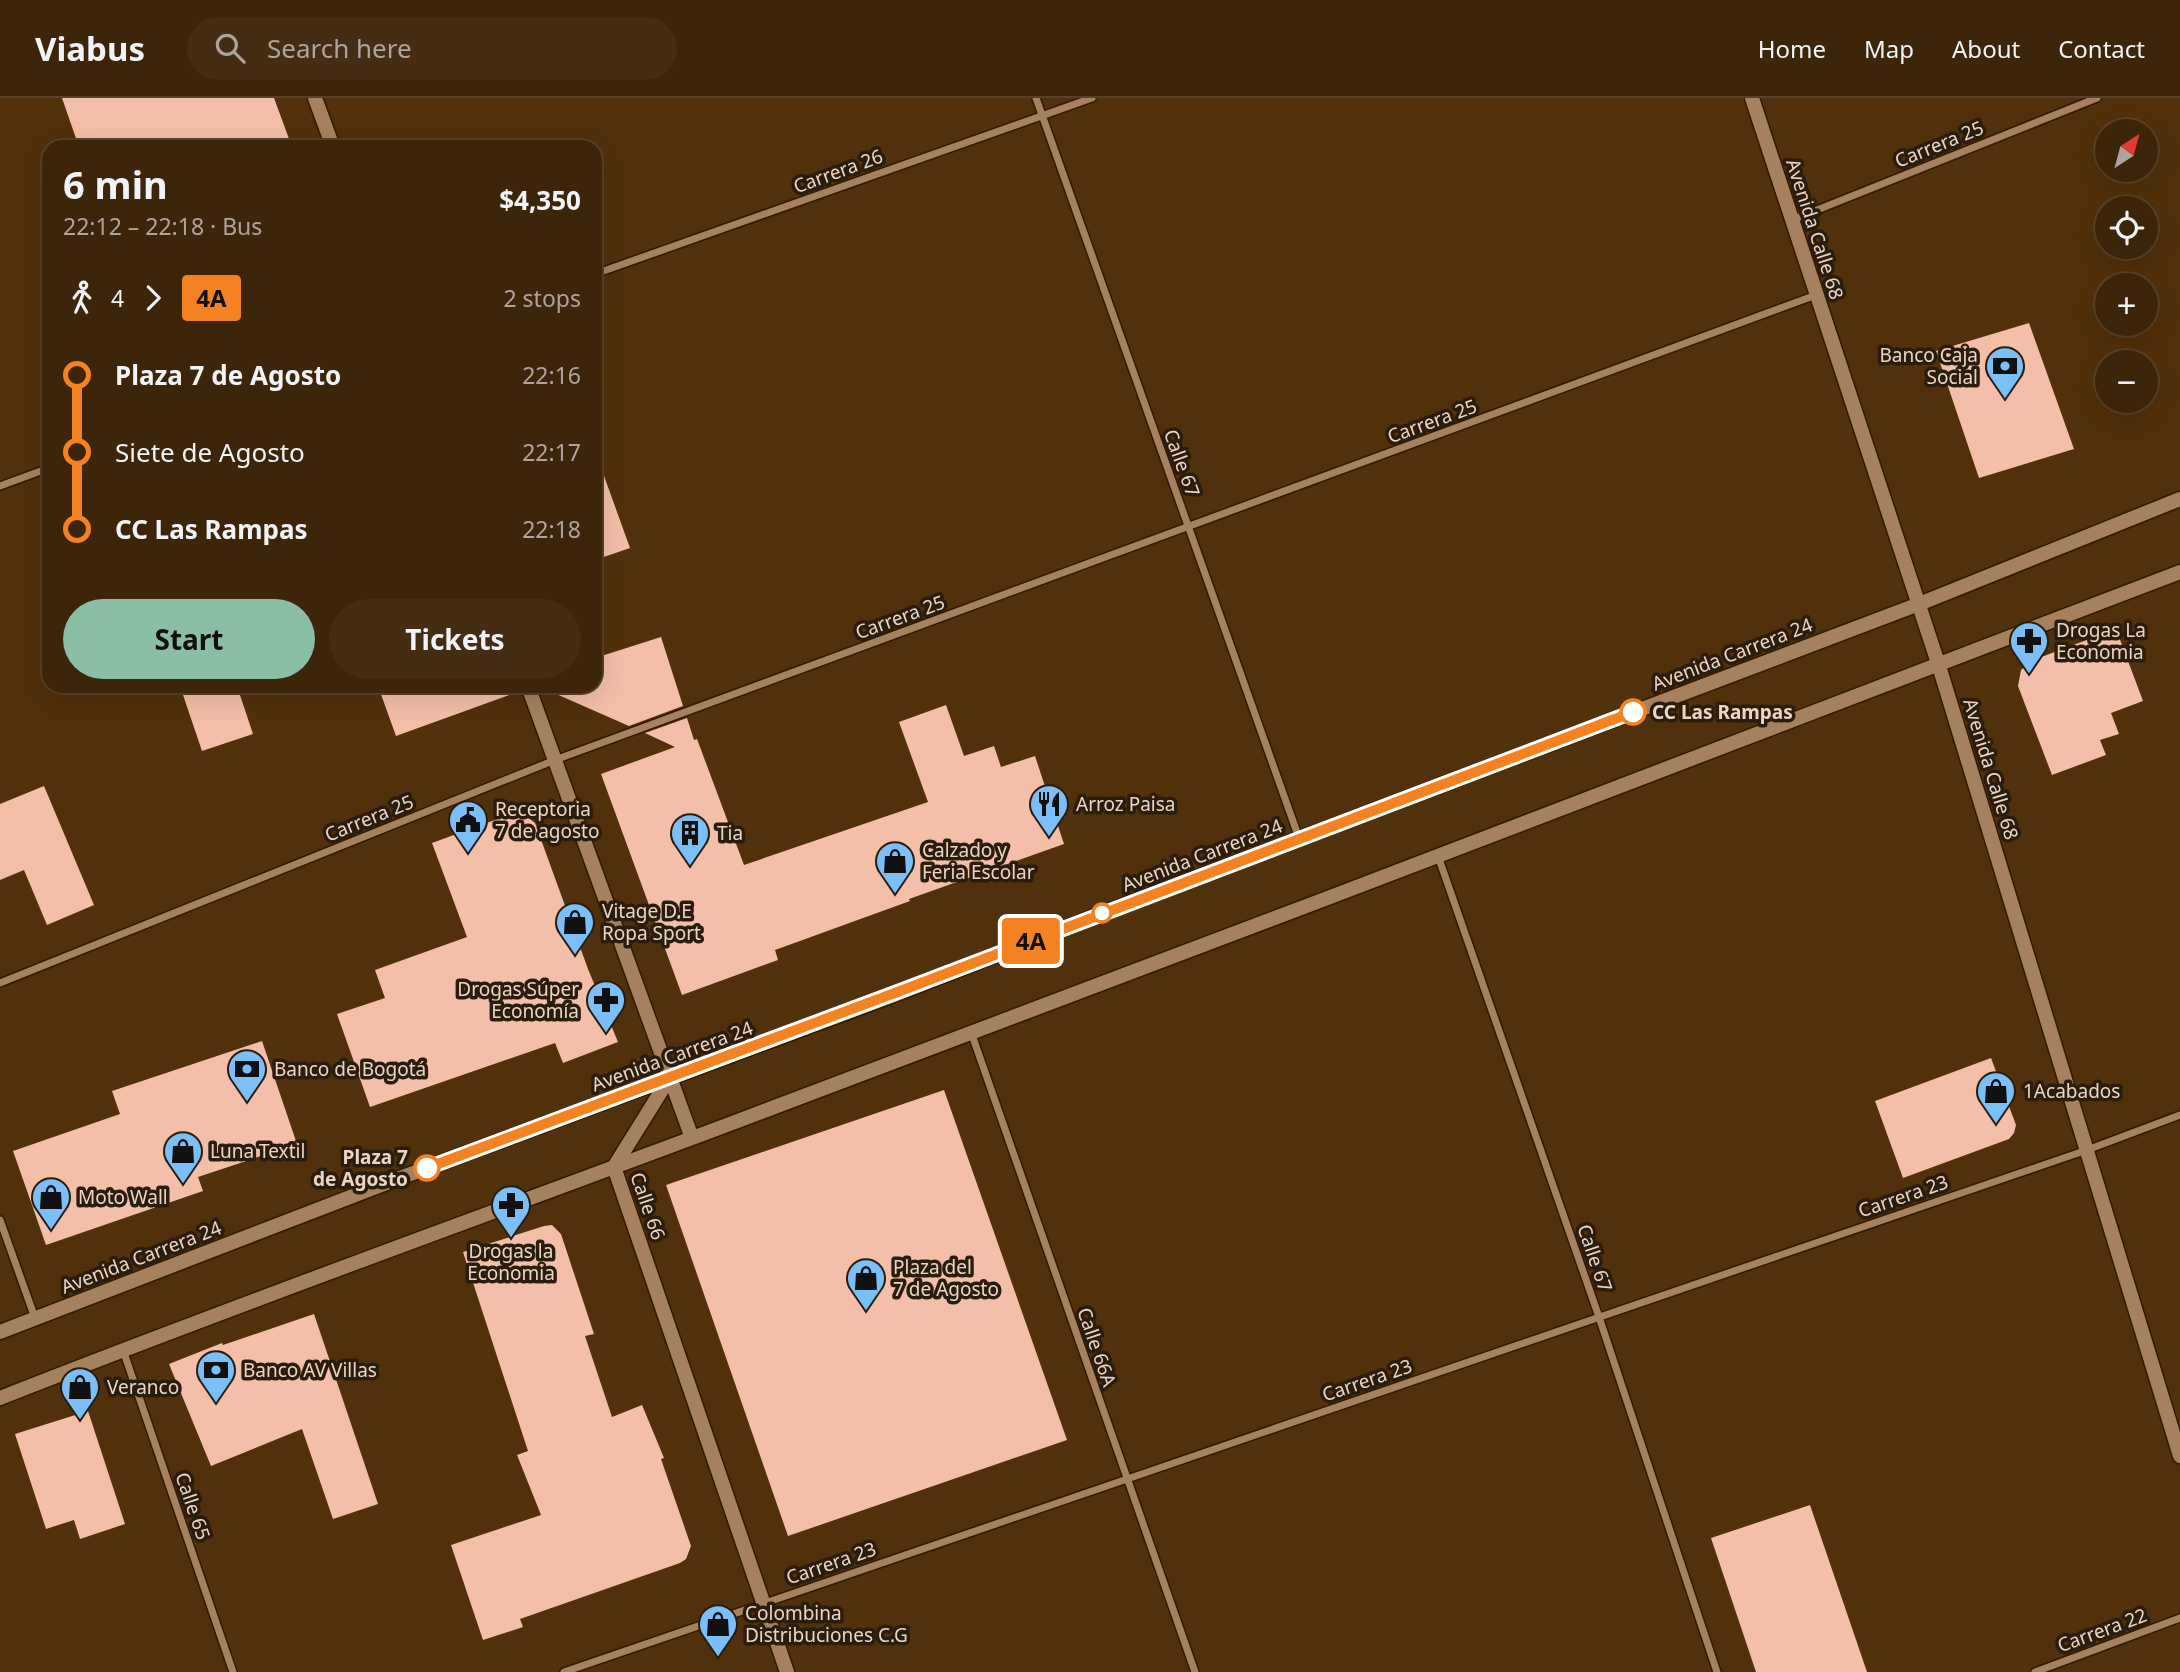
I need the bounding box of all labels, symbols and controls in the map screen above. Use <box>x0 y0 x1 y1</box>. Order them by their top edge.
search box <box>187 17 677 80</box>
text: Viabus <box>35 26 145 71</box>
icon: search <box>211 29 249 67</box>
text: Search here <box>267 30 412 66</box>
text: Home <box>1758 32 1826 65</box>
text: Map <box>1864 32 1914 65</box>
text: About <box>1952 32 2020 65</box>
text: Contact <box>2058 32 2145 65</box>
street label: Carrera 25 <box>1891 114 1987 174</box>
north arrow <box>2095 119 2158 182</box>
map controls <box>2095 119 2158 413</box>
street label: Carrera 26 <box>790 143 886 199</box>
street label: Avenida Calle 68 <box>1780 155 1850 303</box>
text: 6 min <box>63 158 168 210</box>
text: $4,350 <box>499 182 581 218</box>
button: locate <box>2095 196 2158 259</box>
text: 22:12 – 22:18 · Bus <box>63 210 262 242</box>
button: + <box>2095 273 2158 336</box>
icon: walk <box>63 279 101 317</box>
icon: forward <box>134 279 172 317</box>
text: 4A <box>196 281 227 314</box>
text: 4 <box>111 282 124 314</box>
text: 2 stops <box>503 282 581 314</box>
place label: Banco Caja Social <box>1879 342 1978 390</box>
bank icon: Banco Caja Social <box>1984 345 2026 400</box>
button: − <box>2095 350 2158 413</box>
text: Plaza 7 de Agosto <box>115 357 341 393</box>
text: 22:16 <box>522 359 581 391</box>
street label: Carrera 25 <box>1384 393 1480 449</box>
street label: Calle 67 <box>1158 426 1206 500</box>
text: Siete de Agosto <box>115 434 305 470</box>
text: 22:17 <box>522 436 581 468</box>
text: CC Las Rampas <box>115 511 308 547</box>
text: 22:18 <box>522 513 581 545</box>
street label: Carrera 25 <box>852 589 948 645</box>
button: Start <box>63 599 315 679</box>
button: Tickets <box>329 599 581 679</box>
street label: Avenida Carrera 24 <box>1648 611 1816 697</box>
place label: Drogas La Economia <box>2056 617 2146 665</box>
pharmacy icon: Drogas La Economia <box>2008 620 2050 675</box>
street label: Avenida Calle 68 <box>1957 695 2025 843</box>
marker: CC Las Rampas <box>1620 699 1646 725</box>
place label: CC Las Rampas <box>1652 699 1793 725</box>
restaurant icon: Arroz Paisa <box>1028 783 1070 838</box>
street label: Carrera 25 <box>321 788 417 848</box>
place label: Arroz Paisa <box>1076 791 1175 817</box>
place label: Receptoria 7 de agosto <box>495 796 599 844</box>
public building icon: Receptoria 7 de agosto <box>447 799 489 854</box>
building icon: Tia <box>669 812 711 867</box>
street label: Avenida Carrera 24 <box>1118 812 1286 898</box>
place label: Tia <box>717 820 743 846</box>
place label: Calzado y Feria Escolar <box>922 837 1035 885</box>
shop icon: Calzado y Feria Escolar <box>874 840 916 895</box>
place label: Vitage D.E Ropa Sport <box>602 898 701 946</box>
shop icon: Vitage D.E Ropa Sport <box>554 901 596 956</box>
unlabelled marker <box>1092 903 1112 923</box>
line badge: 4A <box>1000 918 1062 964</box>
text: 4A <box>1016 924 1046 957</box>
place label: Drogas Súper Economía <box>457 976 579 1024</box>
pharmacy icon: Drogas Súper Economía <box>585 979 627 1034</box>
street label: Avenida Carrera 24 <box>588 1015 756 1097</box>
bank icon: Banco de Bogotá <box>226 1048 268 1103</box>
place label: Banco de Bogotá <box>274 1056 426 1082</box>
shop icon: 1Acabados <box>1975 1070 2017 1125</box>
place label: 1Acabados <box>2023 1078 2120 1104</box>
shop icon: Luna Textil <box>162 1130 204 1185</box>
place label: Luna Textil <box>210 1138 305 1164</box>
place label: Plaza 7 de Agosto <box>313 1144 408 1192</box>
marker: Plaza 7 de Agosto <box>414 1155 440 1181</box>
street label: Carrera 23 <box>1855 1168 1951 1224</box>
street label: Calle 66 <box>624 1169 672 1243</box>
shop icon: Moto Wall <box>30 1176 72 1231</box>
place label: Moto Wall <box>78 1184 168 1210</box>
pharmacy icon: Drogas la Economia <box>490 1184 532 1239</box>
street label: Avenida Carrera 24 <box>57 1214 225 1300</box>
street label: Calle 67 <box>1571 1221 1619 1295</box>
place label: Drogas la Economia <box>467 1238 555 1286</box>
place label: Plaza del 7 de Agosto <box>893 1254 999 1302</box>
shop icon: Plaza del 7 de Agosto <box>845 1257 887 1312</box>
street label: Calle 66A <box>1071 1304 1123 1391</box>
bank icon: Banco AV Villas <box>195 1349 237 1404</box>
street label: Carrera 23 <box>1319 1352 1415 1408</box>
place label: Banco AV Villas <box>243 1357 377 1383</box>
shop icon: Veranco <box>59 1366 101 1421</box>
place label: Veranco <box>107 1374 179 1400</box>
street label: Calle 65 <box>169 1469 217 1543</box>
street label: Carrera 23 <box>783 1535 879 1591</box>
place label: Colombina Distribuciones C.G <box>745 1600 908 1648</box>
street label: Carrera 22 <box>2054 1602 2150 1658</box>
shop icon: Colombina Distribuciones C.G <box>697 1603 739 1658</box>

